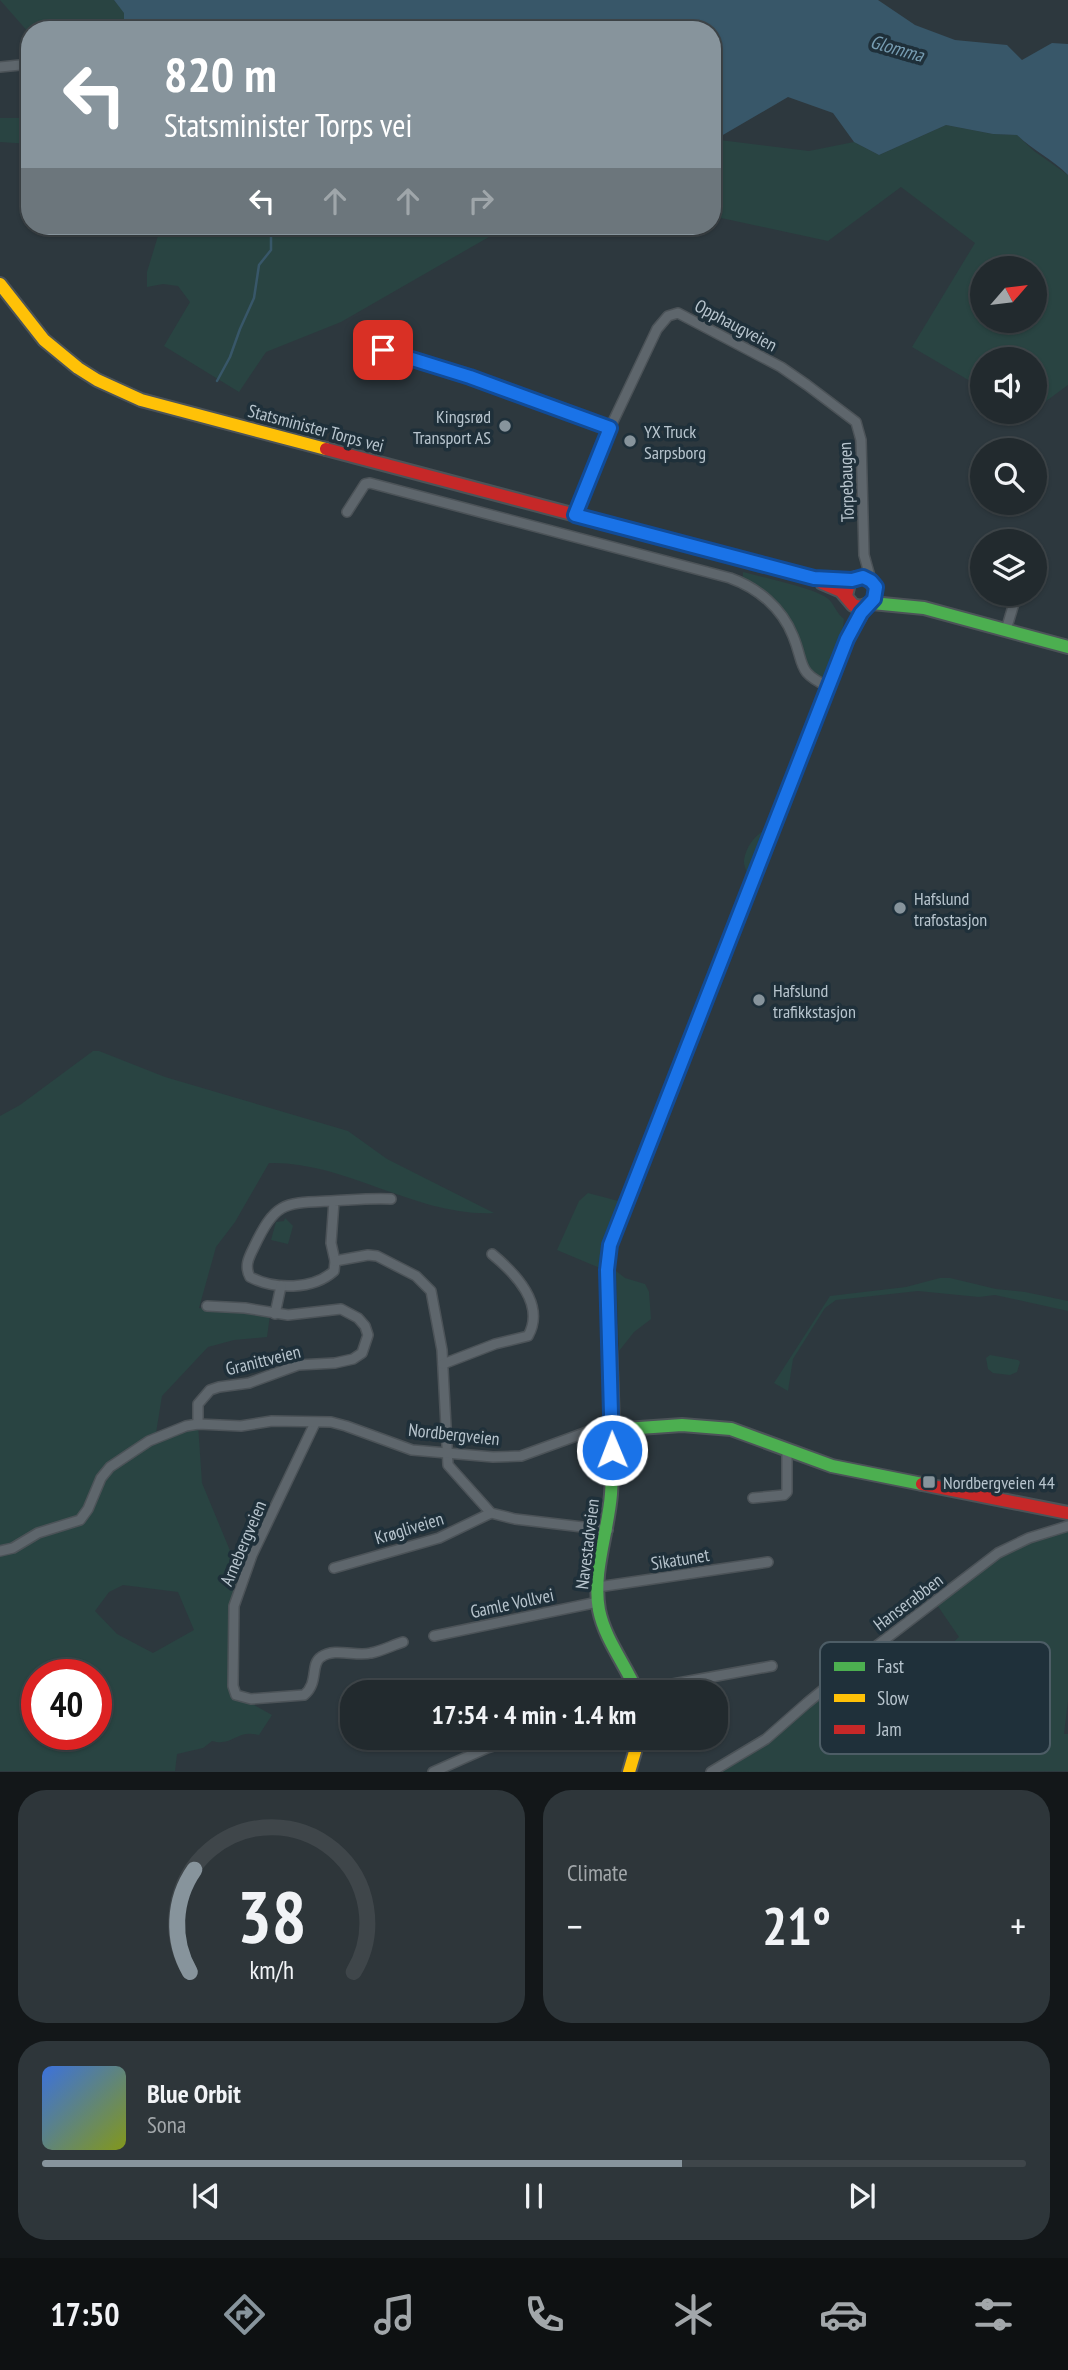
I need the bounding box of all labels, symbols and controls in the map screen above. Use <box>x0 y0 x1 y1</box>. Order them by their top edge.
water label: Glomma <box>868 29 928 67</box>
text: 820 m <box>164 42 277 106</box>
icon: left <box>49 49 140 140</box>
text: Statsminister Torps vei <box>164 104 413 146</box>
icon: left <box>243 182 281 220</box>
icon: ahead <box>316 182 354 220</box>
icon: ahead <box>389 182 427 220</box>
icon: right <box>462 182 500 220</box>
north arrow <box>970 256 1046 332</box>
map controls <box>970 256 1047 606</box>
street label: Opphaugveien <box>691 294 781 356</box>
pin <box>353 320 413 380</box>
icon: arrive <box>364 331 402 369</box>
button: sound <box>970 347 1047 424</box>
street label: Statsminister Torps vei <box>246 399 386 457</box>
place label: Kingsrød Transport AS <box>413 405 491 449</box>
marker: Kingsrød Transport AS <box>497 418 513 434</box>
place label: YX Truck Sarpsborg <box>644 420 706 464</box>
marker: YX Truck Sarpsborg <box>622 433 638 449</box>
button: search <box>970 438 1047 515</box>
street label: Torpebaugen <box>833 442 859 522</box>
button: layers <box>970 529 1047 606</box>
place label: Hafslund trafostasjon <box>914 887 987 931</box>
marker: Hafslund trafostasjon <box>892 900 908 916</box>
place label: Hafslund trafikkstasjon <box>773 979 856 1023</box>
marker: Hafslund trafikkstasjon <box>751 992 767 1008</box>
street label: Granittveien <box>223 1340 303 1380</box>
position arrow <box>575 1413 649 1487</box>
street label: Nordbergveien <box>407 1418 501 1450</box>
place label: Nordbergveien 44 <box>943 1471 1055 1494</box>
marker: Nordbergveien 44 <box>921 1474 937 1490</box>
street label: Arnebergveien <box>215 1497 271 1589</box>
street label: Navestadveien <box>570 1497 604 1591</box>
street label: Krøgliveien <box>372 1507 446 1549</box>
street label: Sikatunet <box>649 1543 711 1575</box>
street label: Hanserabben <box>869 1568 947 1636</box>
street label: Gamle Vollvei <box>468 1583 556 1623</box>
legend <box>820 1642 1050 1754</box>
text: Fast <box>877 1654 905 1678</box>
speed limit sign: 40 <box>21 1659 112 1750</box>
text: Slow <box>877 1686 910 1710</box>
text: 17:54 · 4 min · 1.4 km <box>432 1698 636 1731</box>
text: Jam <box>876 1717 902 1741</box>
text: Climate <box>567 1858 628 1887</box>
text: 38 <box>237 1869 306 1963</box>
text: 21° <box>762 1892 831 1959</box>
text: − <box>567 1901 583 1950</box>
text: + <box>1010 1901 1026 1950</box>
text: km/h <box>249 1954 294 1986</box>
text: Blue Orbit <box>147 2077 241 2110</box>
text: Sona <box>147 2110 186 2139</box>
icon: previous <box>187 2177 225 2215</box>
icon: pause <box>515 2177 553 2215</box>
icon: next <box>843 2177 881 2215</box>
icon: directions <box>220 2290 269 2339</box>
icon: music <box>370 2290 419 2339</box>
icon: phone <box>520 2290 569 2339</box>
icon: climate <box>669 2290 718 2339</box>
icon: car <box>819 2290 868 2339</box>
icon: filters <box>969 2290 1018 2339</box>
text: 17:50 <box>50 2293 120 2335</box>

